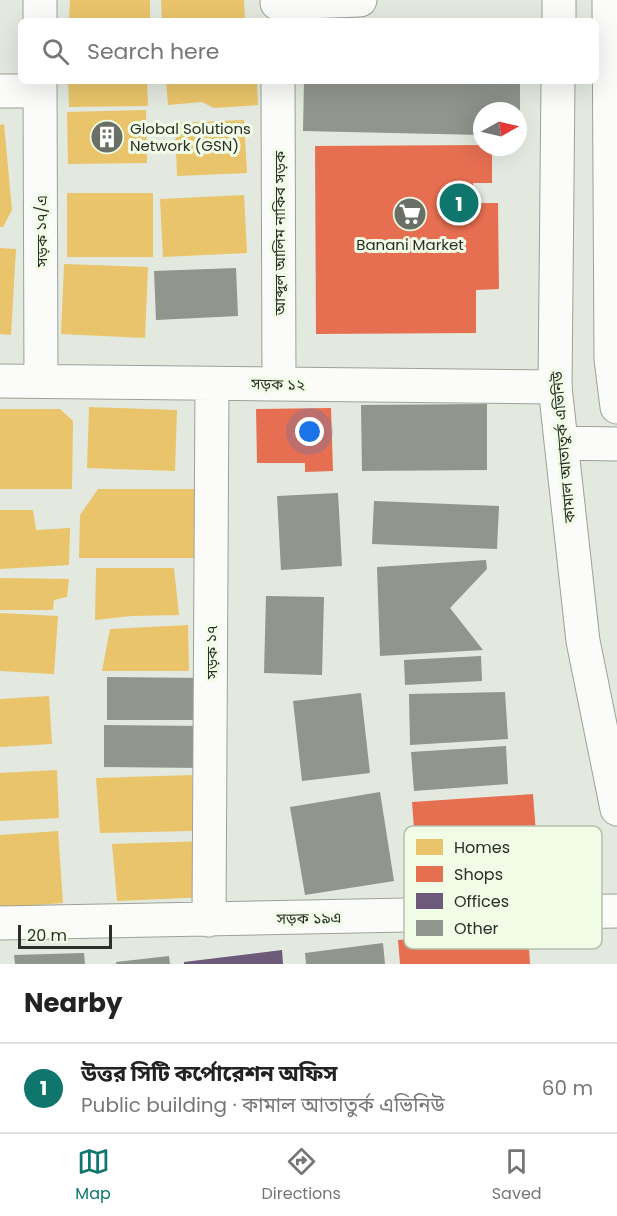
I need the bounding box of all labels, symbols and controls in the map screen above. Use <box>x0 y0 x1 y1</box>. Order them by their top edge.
search box <box>18 18 599 84</box>
icon: search <box>39 35 72 68</box>
text: Search here <box>87 36 220 67</box>
north arrow <box>473 102 527 156</box>
place label: Global Solutions Network (GSN) <box>130 118 251 156</box>
building icon: Global Solutions Network (GSN) <box>89 119 125 155</box>
street label: আব্দুল আলিম নাকিব সড়ক <box>269 150 290 316</box>
pin: 1 <box>440 180 478 226</box>
street label: সড়ক ১৭/এ <box>31 195 52 268</box>
supermarket icon: Banani Market <box>392 196 428 232</box>
place label: Banani Market <box>356 234 464 255</box>
street label: কামাল আতাতুর্ক এভিনিউ <box>546 370 580 525</box>
street label: সড়ক ১২ <box>250 373 305 395</box>
your location <box>295 417 324 446</box>
street label: সড়ক ১৭ <box>201 625 222 680</box>
legend <box>404 826 602 949</box>
text: Homes <box>454 836 510 859</box>
text: Shops <box>454 863 503 886</box>
text: Offices <box>454 890 509 913</box>
street label: সড়ক ১৯এ <box>275 907 342 929</box>
text: Other <box>454 917 499 940</box>
scale bar <box>18 922 112 950</box>
text: 20 m <box>27 924 67 947</box>
text: Nearby <box>24 985 122 1021</box>
text: উত্তর সিটি কর্পোরেশন অফিস <box>81 1058 337 1089</box>
text: 1 <box>40 1074 47 1102</box>
text: 60 m <box>542 1074 593 1102</box>
text: Public building · কামাল আতাতুর্ক এভিনিউ <box>81 1091 445 1119</box>
tab: Map <box>75 1145 111 1206</box>
tab: Directions <box>262 1145 341 1206</box>
tab: Saved <box>492 1145 542 1206</box>

